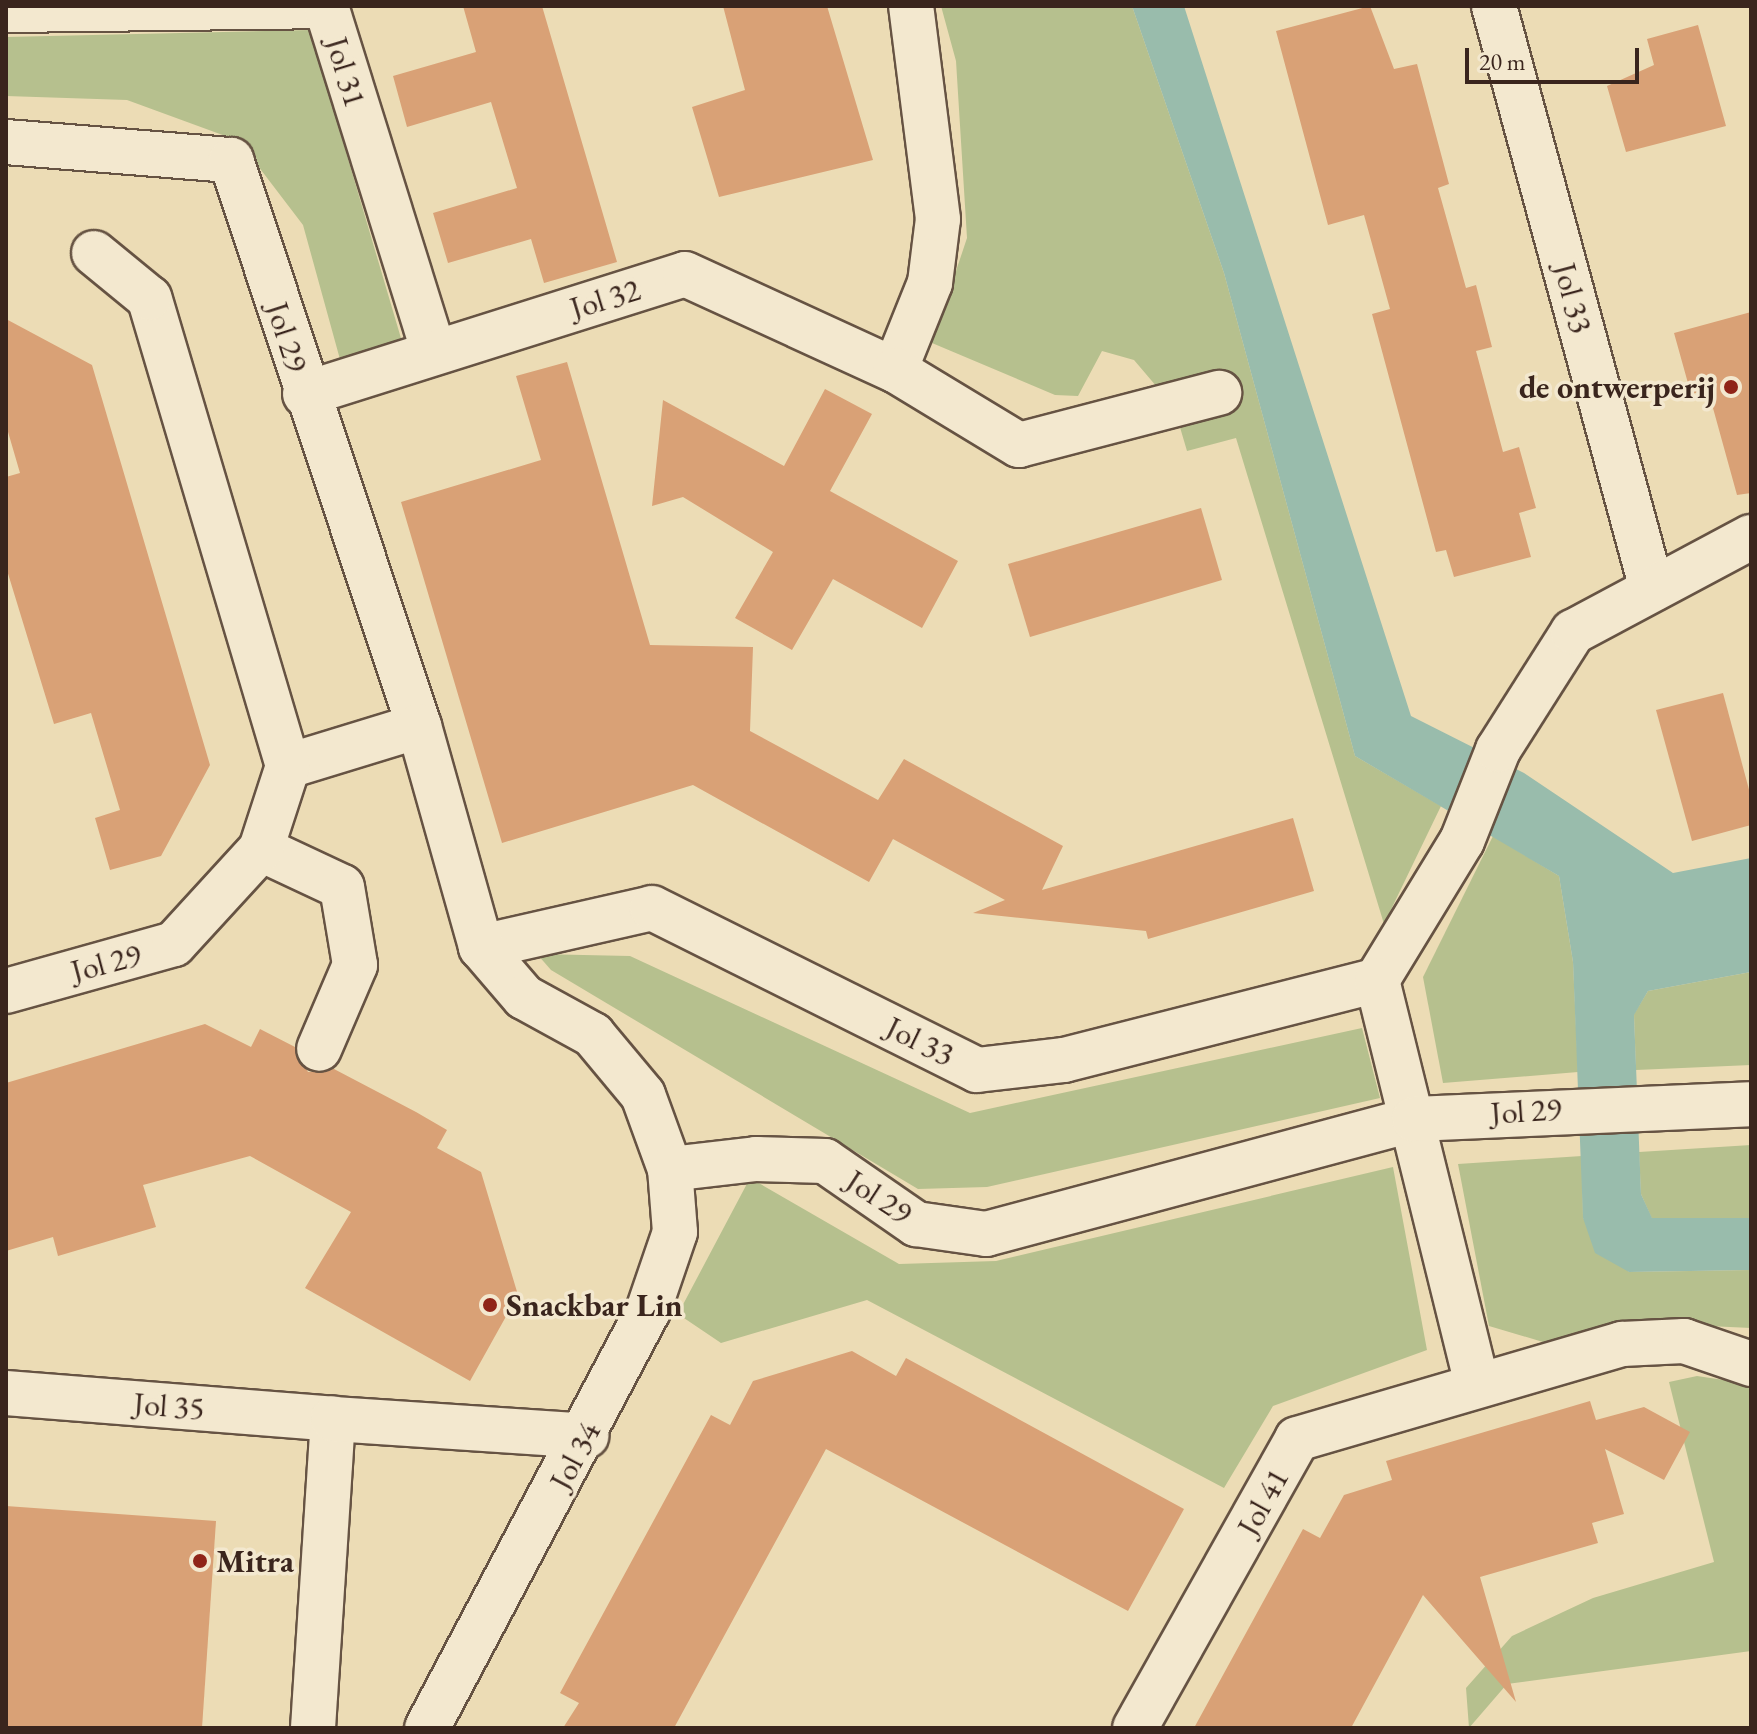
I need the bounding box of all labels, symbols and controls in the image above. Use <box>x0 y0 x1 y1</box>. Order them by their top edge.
street label: Jol 31 <box>317 32 375 112</box>
scale bar <box>1469 32 1643 82</box>
text: 20 m <box>1479 46 1526 77</box>
street label: Jol 33 <box>1545 259 1601 337</box>
street label: Jol 32 <box>565 270 645 328</box>
street label: Jol 29 <box>258 297 316 377</box>
place label: de ontwerperij <box>1519 368 1715 406</box>
marker: de ontwerperij <box>1722 378 1740 396</box>
street label: Jol 29 <box>67 935 145 991</box>
street label: Jol 33 <box>880 1008 960 1074</box>
street label: Jol 29 <box>1489 1089 1563 1133</box>
street label: Jol 29 <box>839 1162 919 1232</box>
place label: Snackbar Lin <box>506 1286 683 1324</box>
marker: Snackbar Lin <box>481 1296 499 1314</box>
street label: Jol 35 <box>132 1384 206 1428</box>
street label: Jol 34 <box>541 1416 609 1496</box>
street label: Jol 41 <box>1229 1462 1297 1542</box>
place label: Mitra <box>216 1542 294 1580</box>
marker: Mitra <box>191 1552 209 1570</box>

